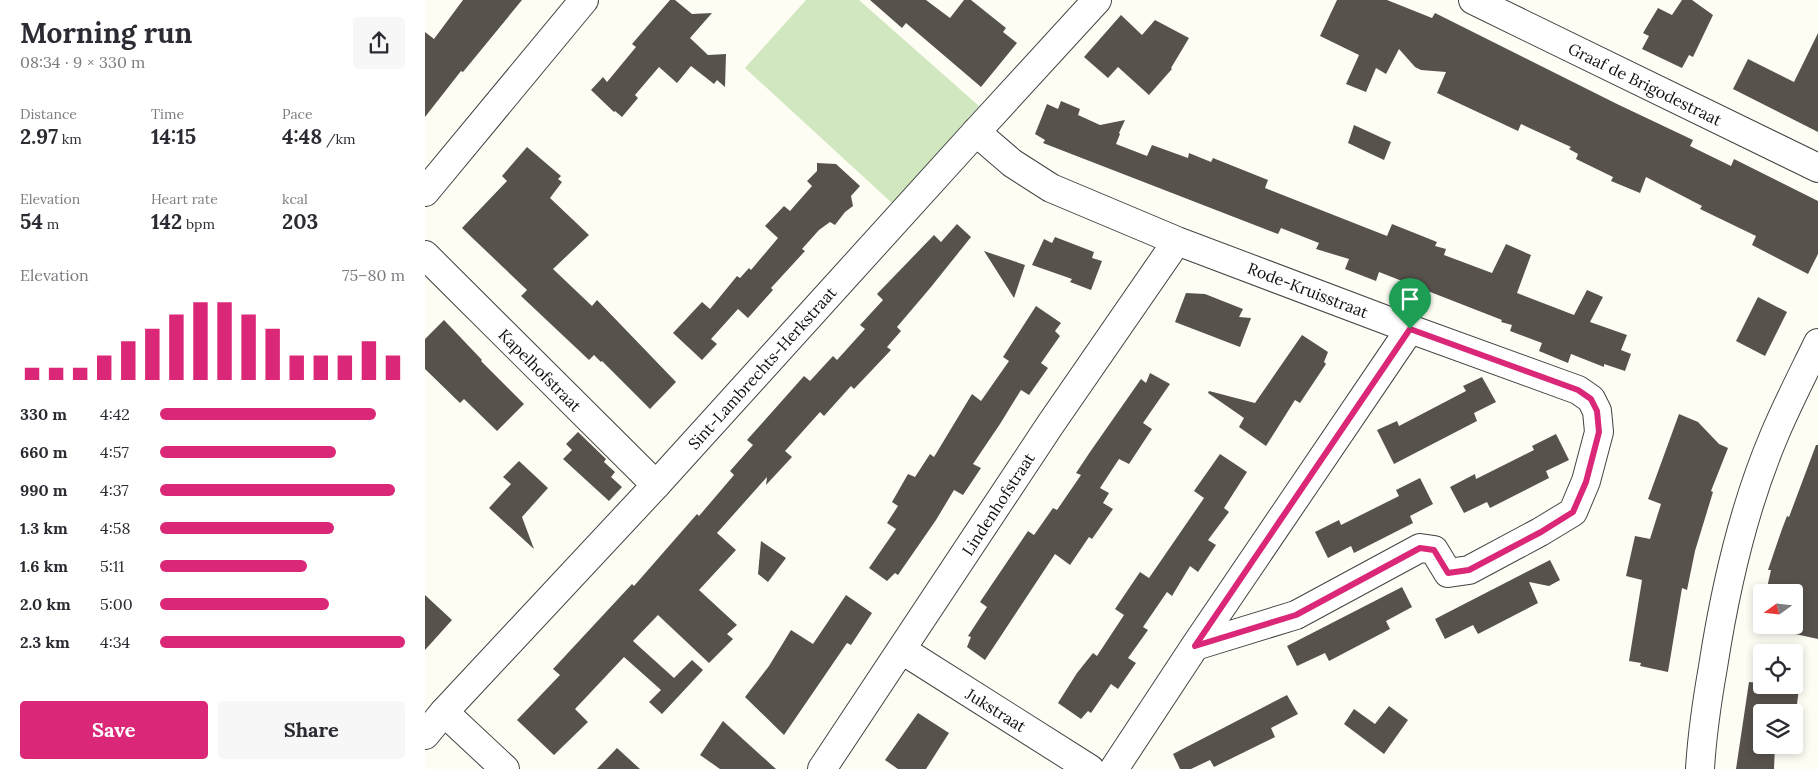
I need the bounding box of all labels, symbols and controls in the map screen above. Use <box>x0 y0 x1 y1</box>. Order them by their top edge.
text: Morning run <box>20 15 192 51</box>
button: share <box>353 17 405 69</box>
street label: Graaf de Brigodestraat <box>1565 38 1726 130</box>
text: 08:34 · 9 × 330 m <box>20 52 145 72</box>
text: Distance <box>20 105 77 123</box>
text: Time <box>151 105 184 123</box>
text: Pace <box>282 105 313 123</box>
text: 2.97 <box>20 123 58 150</box>
text: 14:15 <box>151 123 196 150</box>
text: 4:48 <box>282 123 322 150</box>
text: km <box>58 130 82 148</box>
text: /km <box>322 130 356 148</box>
text: Elevation <box>20 190 80 208</box>
text: Heart rate <box>151 190 218 208</box>
text: kcal <box>282 190 308 208</box>
text: 54 <box>20 208 43 235</box>
text: 142 <box>151 208 182 235</box>
text: 203 <box>282 208 318 235</box>
text: m <box>43 215 59 233</box>
text: bpm <box>182 215 215 233</box>
street label: Rode-Kruisstraat <box>1245 258 1372 322</box>
text: Elevation <box>20 265 89 285</box>
text: 75–80 m <box>342 265 405 285</box>
pin <box>1389 278 1431 329</box>
street label: Sint-Lambrechts-Herkstraat <box>684 282 841 453</box>
icon: arrive <box>1396 285 1424 313</box>
street label: Kapelhofstraat <box>494 324 586 416</box>
text: 330 m <box>20 404 67 424</box>
text: 4:42 <box>100 404 130 424</box>
text: 660 m <box>20 442 68 462</box>
text: 4:57 <box>100 442 129 462</box>
street label: Lindenhofstraat <box>957 448 1039 559</box>
text: 990 m <box>20 480 68 500</box>
text: 4:37 <box>100 480 129 500</box>
text: 1.3 km <box>20 518 68 538</box>
text: 4:58 <box>100 518 130 538</box>
text: 1.6 km <box>20 556 68 576</box>
text: 5:11 <box>100 556 124 576</box>
north arrow <box>1753 584 1803 634</box>
map controls <box>1753 584 1803 754</box>
text: 2.0 km <box>20 594 71 614</box>
text: 5:00 <box>100 594 133 614</box>
text: 2.3 km <box>20 632 70 652</box>
text: 4:34 <box>100 632 130 652</box>
button: locate <box>1753 644 1803 694</box>
street label: Jukstraat <box>961 683 1030 737</box>
button: Save <box>20 701 208 759</box>
button: Share <box>218 701 405 759</box>
button: layers <box>1753 704 1803 754</box>

